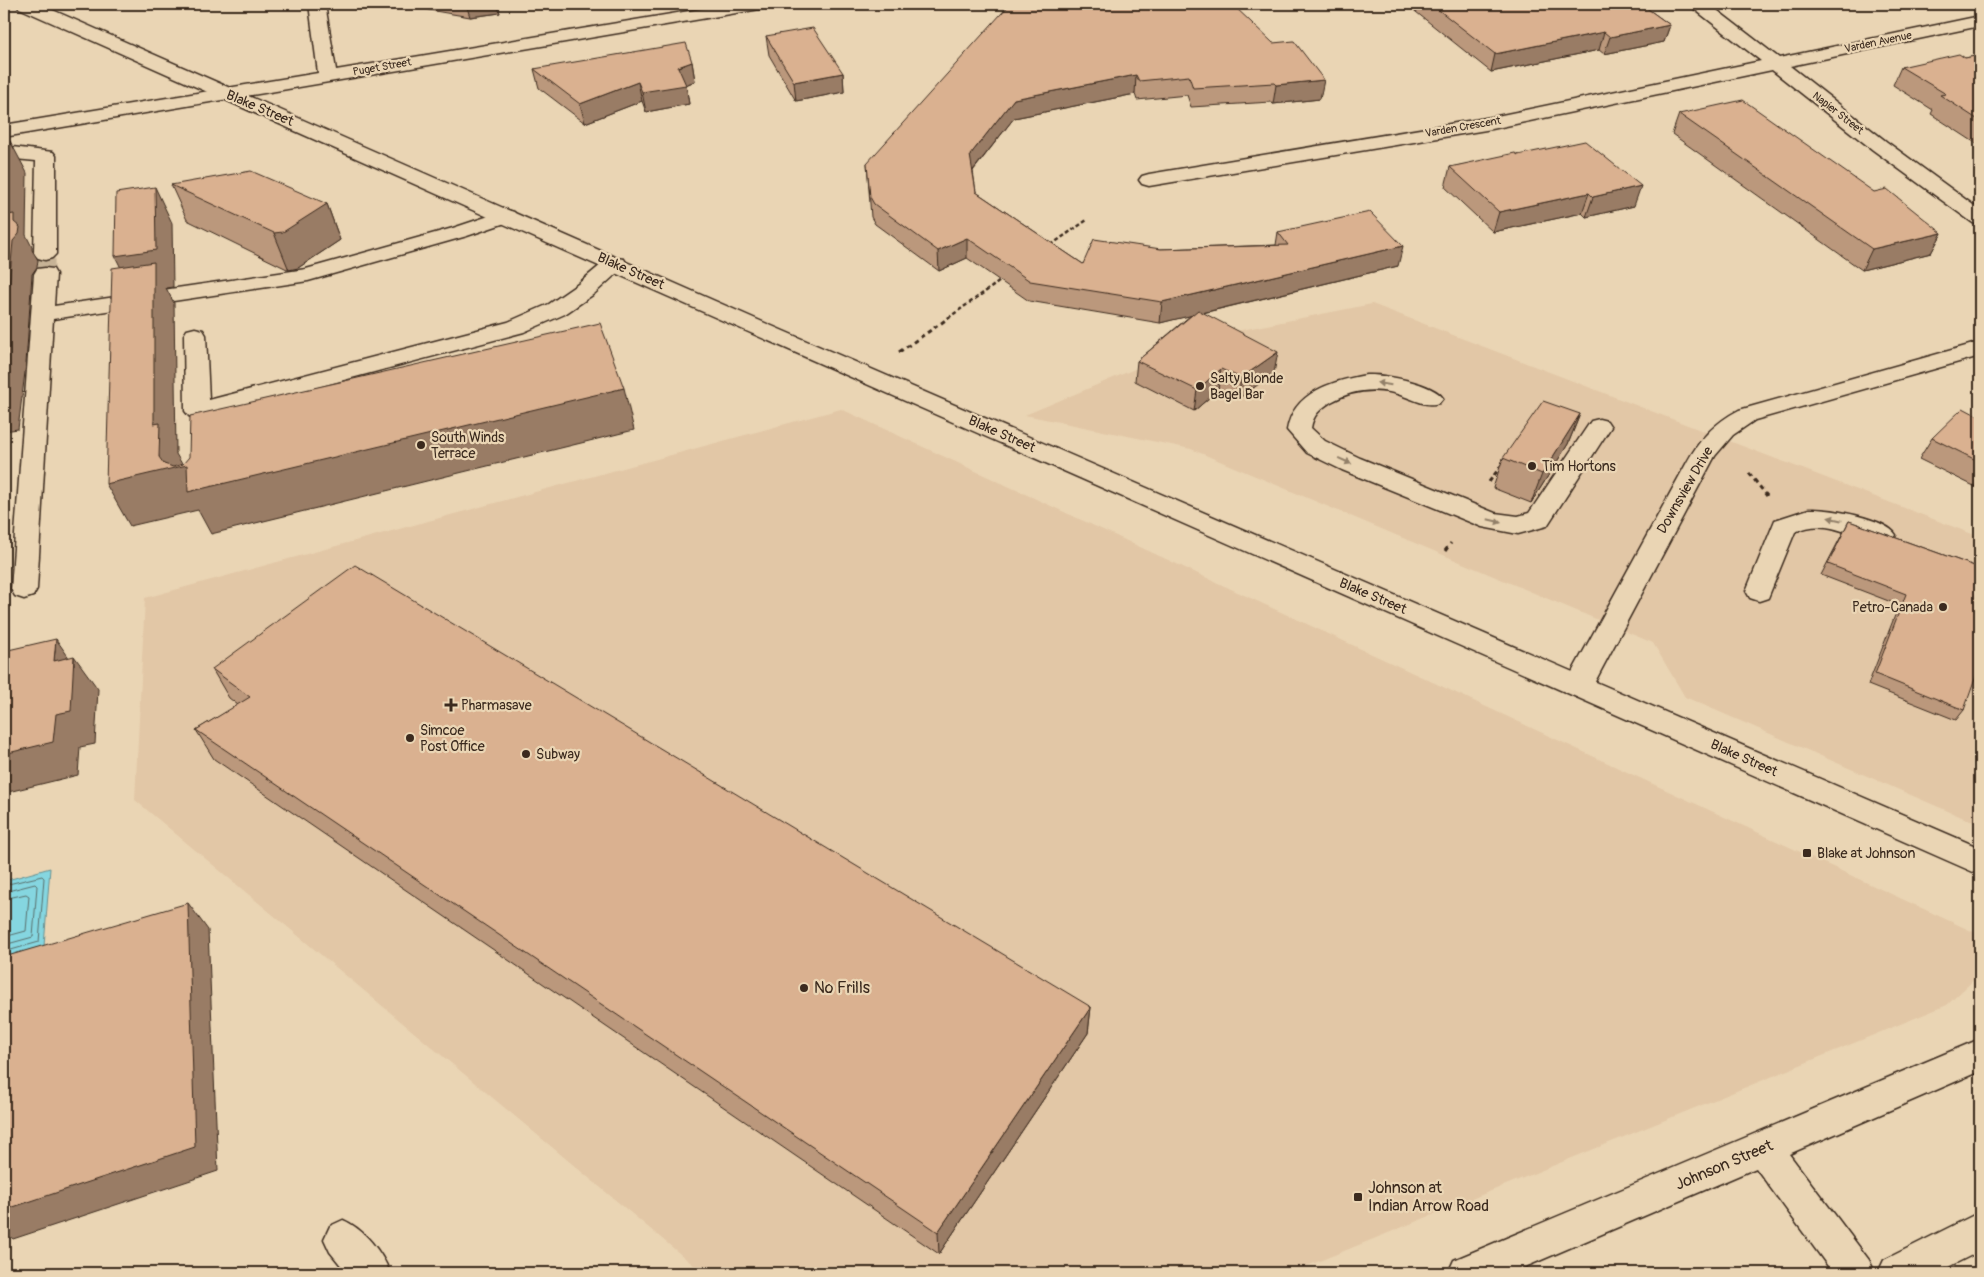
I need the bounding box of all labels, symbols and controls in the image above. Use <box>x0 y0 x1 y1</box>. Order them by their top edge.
street label: Varden Avenue <box>1843 28 1913 55</box>
street label: Puget Street <box>352 55 413 79</box>
street label: Blake Street <box>224 86 297 130</box>
street label: Napier Street <box>1810 89 1867 137</box>
street label: Varden Crescent <box>1424 114 1503 140</box>
street label: Blake Street <box>595 249 667 293</box>
place label: Salty Blonde Bagel Bar <box>1210 370 1283 403</box>
one-way arrow <box>1376 379 1392 387</box>
marker: Salty Blonde Bagel Bar <box>1194 380 1206 392</box>
street label: Blake Street <box>966 412 1038 456</box>
place label: South Winds Terrace <box>431 429 505 462</box>
marker: South Winds Terrace <box>415 439 427 451</box>
street label: Downsview Drive <box>1653 443 1717 537</box>
one-way arrow <box>1338 457 1352 465</box>
place label: Tim Hortons <box>1542 458 1616 475</box>
marker: Tim Hortons <box>1526 460 1538 472</box>
one-way arrow <box>1828 515 1843 523</box>
one-way arrow <box>1488 517 1503 525</box>
street label: Blake Street <box>1337 574 1410 618</box>
place label: Petro-Canada <box>1852 599 1933 616</box>
marker: Petro-Canada <box>1937 601 1949 613</box>
place label: Pharmasave <box>461 697 532 714</box>
marker: Pharmasave <box>445 699 457 711</box>
place label: Simcoe Post Office <box>420 722 485 755</box>
marker: Simcoe Post Office <box>404 732 416 744</box>
street label: Blake Street <box>1708 736 1780 780</box>
place label: Subway <box>536 746 580 763</box>
marker: Subway <box>520 748 532 760</box>
place label: Blake at Johnson <box>1817 845 1915 862</box>
marker: Blake at Johnson <box>1801 847 1813 859</box>
place label: No Frills <box>814 978 870 998</box>
marker: No Frills <box>798 982 810 994</box>
street label: Johnson Street <box>1672 1135 1776 1195</box>
place label: Johnson at Indian Arrow Road <box>1368 1178 1489 1216</box>
marker: Johnson at Indian Arrow Road <box>1352 1191 1364 1203</box>

